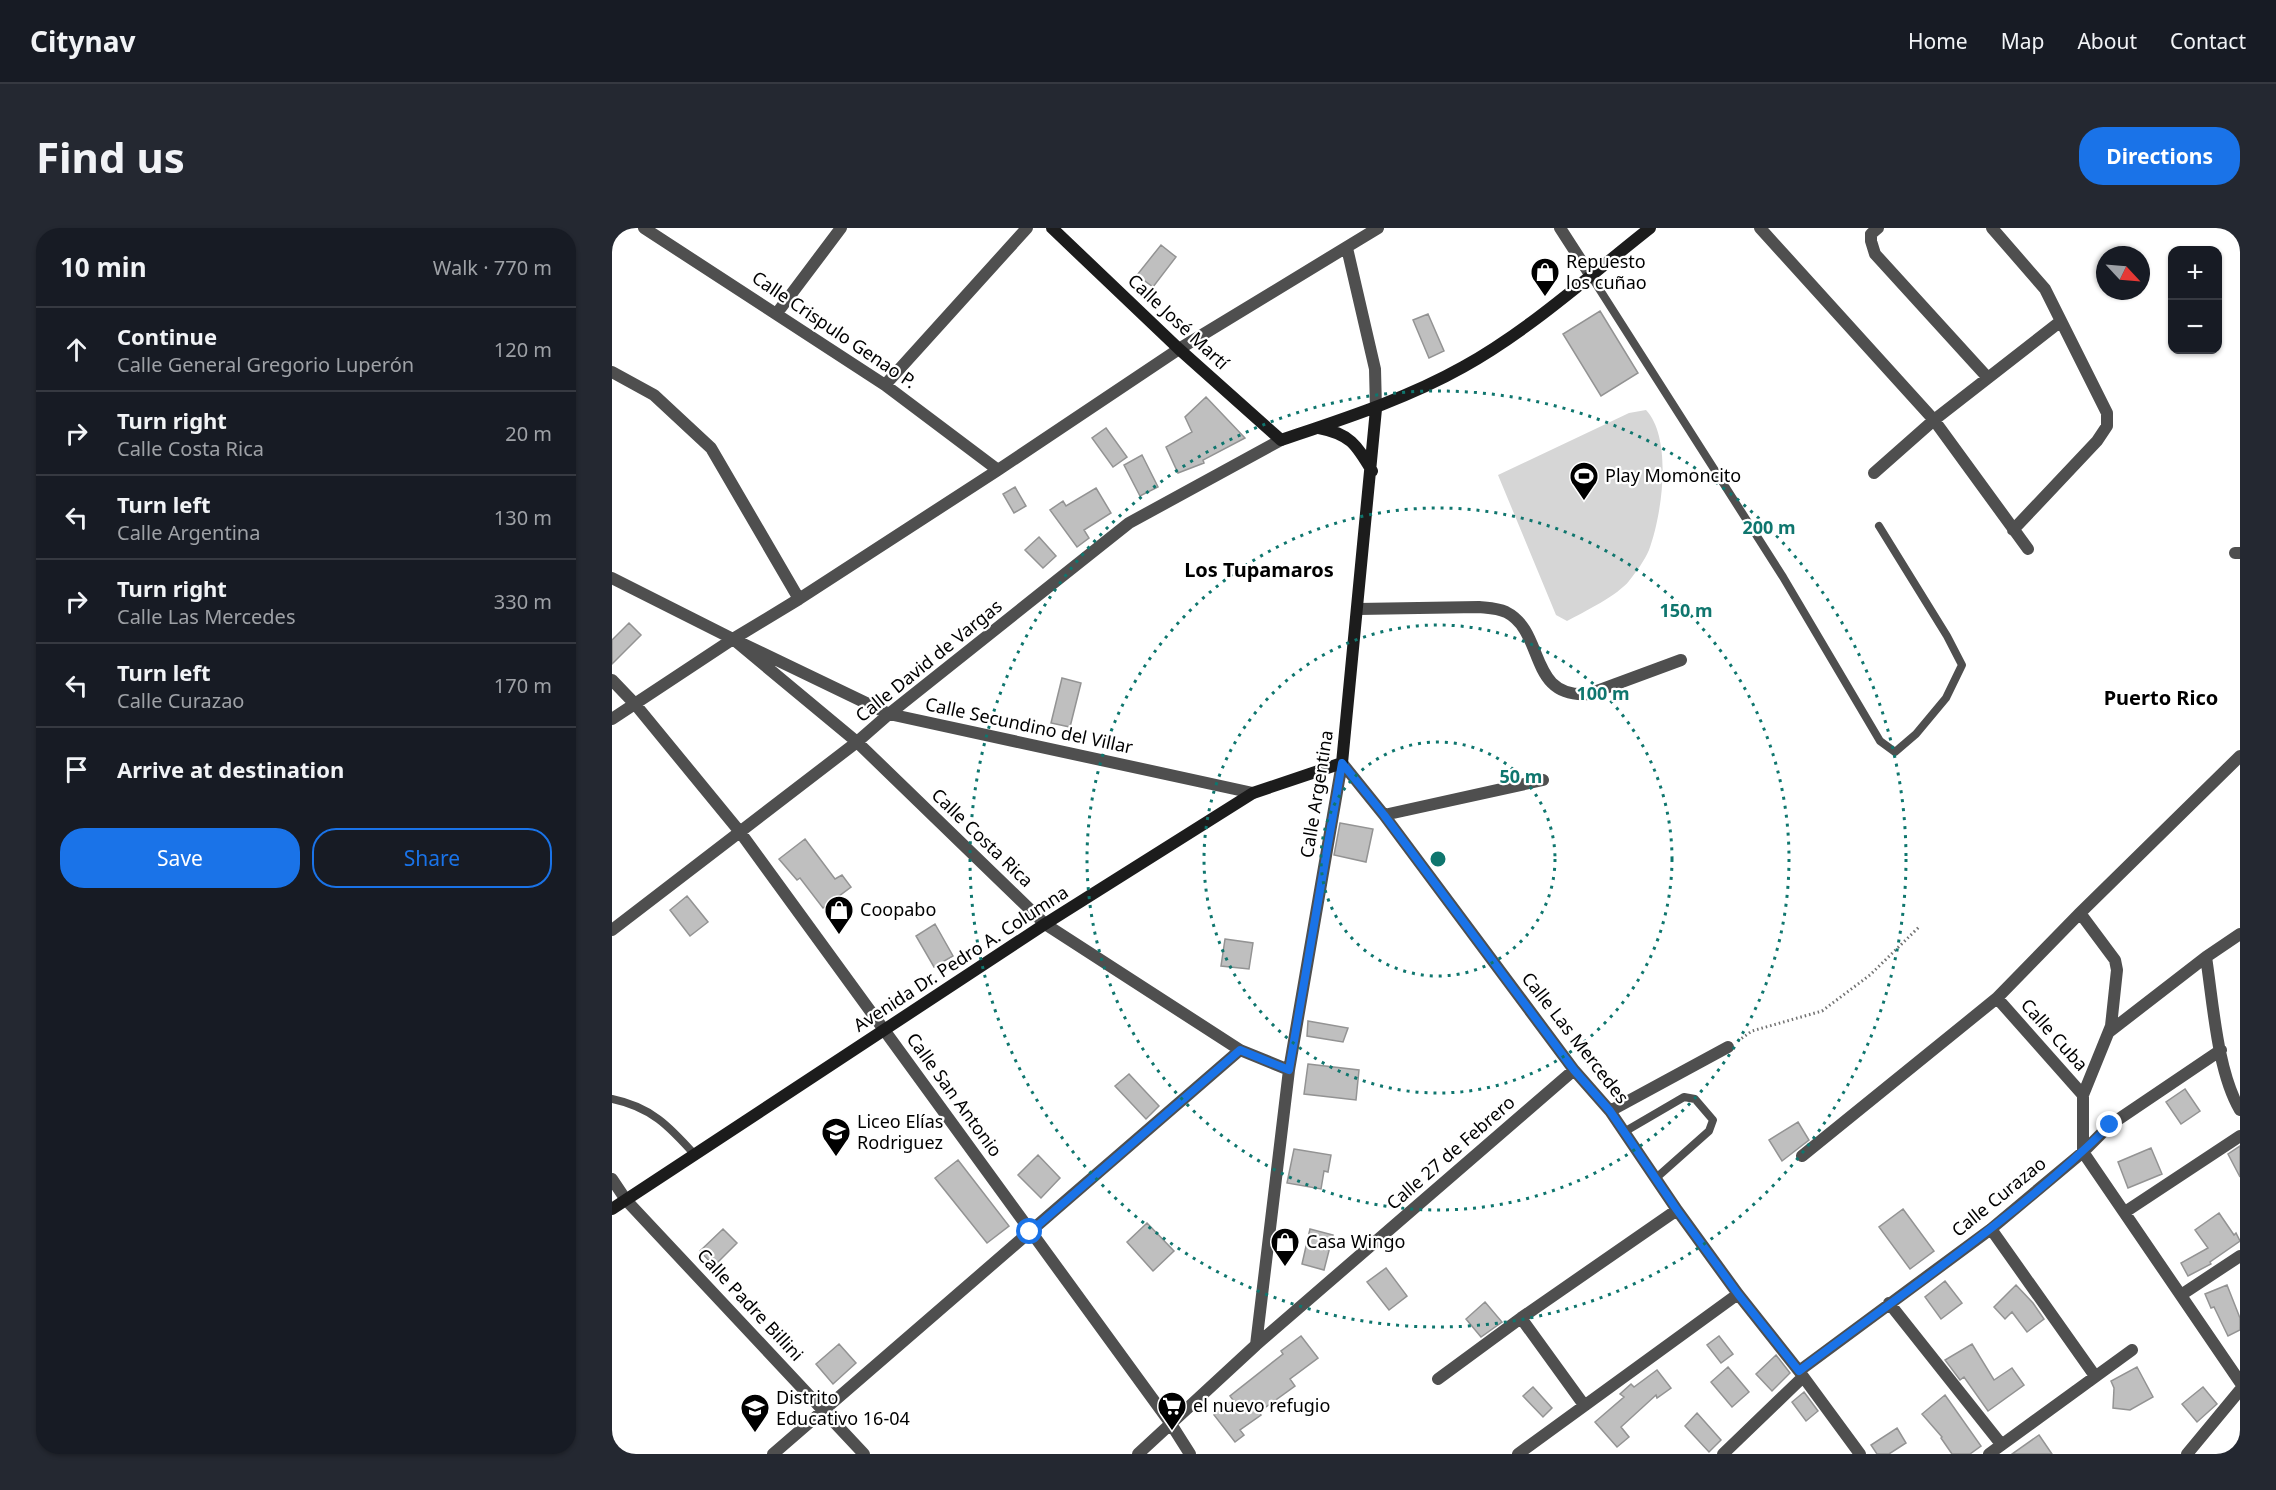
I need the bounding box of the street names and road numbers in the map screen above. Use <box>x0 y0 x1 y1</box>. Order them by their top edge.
street label: Calle Crispulo Genao P. <box>748 265 921 393</box>
street label: Calle José Martí <box>1123 268 1235 375</box>
street label: Calle David de Vargas <box>850 594 1007 727</box>
street label: Calle Secundino del Villar <box>923 691 1136 759</box>
street label: Calle Argentina <box>1294 728 1338 859</box>
street label: Calle Costa Rica <box>927 783 1039 892</box>
street label: Avenida Dr. Pedro A. Columna <box>848 880 1072 1037</box>
street label: Calle Las Mercedes <box>1517 967 1635 1108</box>
street label: Calle Cuba <box>2016 993 2094 1076</box>
street label: Calle San Antonio <box>902 1027 1008 1161</box>
street label: Calle 27 de Febrero <box>1381 1090 1520 1215</box>
street label: Calle Curazao <box>1946 1151 2050 1242</box>
street label: Calle Padre Billini <box>692 1243 809 1366</box>

